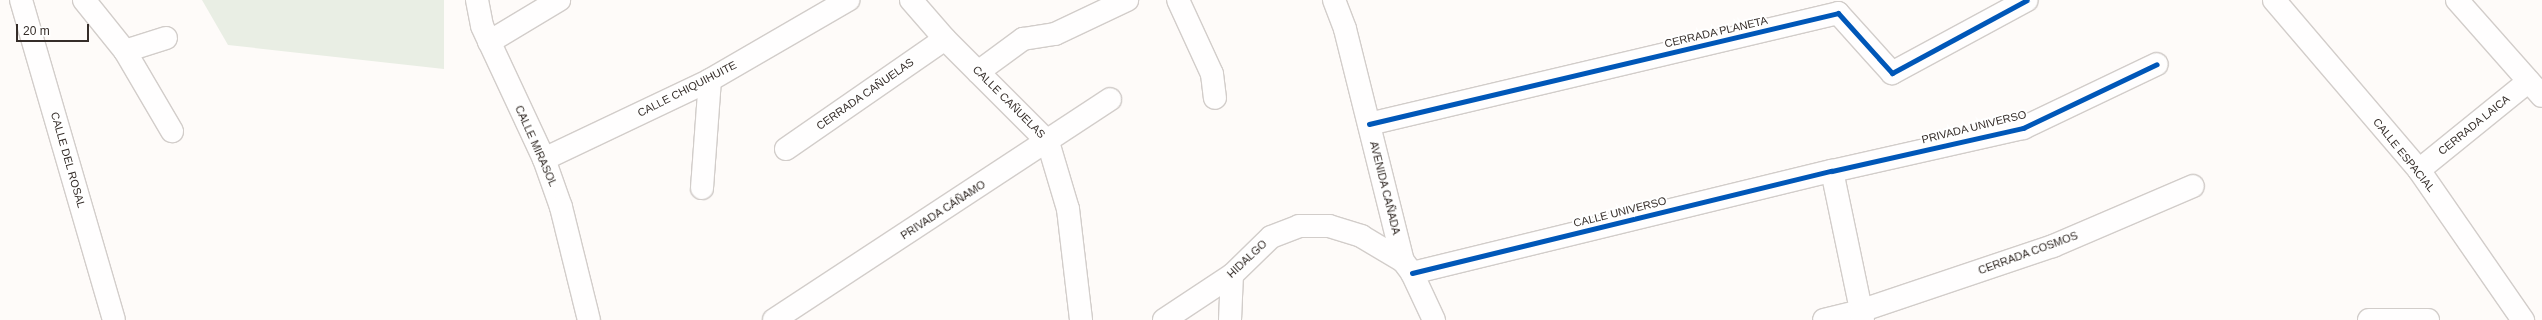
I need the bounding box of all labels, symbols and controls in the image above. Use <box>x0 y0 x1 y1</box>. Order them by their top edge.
street label: CERRADA PLANETA <box>1663 14 1769 50</box>
scale bar <box>18 16 91 42</box>
text: 20 m <box>23 24 50 38</box>
street label: CERRADA CAÑUELAS <box>814 55 916 133</box>
street label: CALLE CHIQUIHUITE <box>635 58 739 120</box>
street label: CALLE CAÑUELAS <box>970 63 1048 141</box>
street label: CERRADA LAICA <box>2435 92 2513 158</box>
street label: CALLE MIRASOL <box>512 103 560 189</box>
street label: PRIVADA UNIVERSO <box>1920 108 2028 146</box>
street label: CALLE DEL ROSAL <box>48 110 88 210</box>
street label: CALLE ESPACIAL <box>2370 116 2438 194</box>
street label: AVENIDA CAÑADA <box>1367 140 1403 236</box>
street label: PRIVADA CÁÑAMO <box>898 178 988 242</box>
street label: CALLE UNIVERSO <box>1572 194 1668 230</box>
street label: CERRADA COSMOS <box>1976 229 2080 277</box>
street label: HIDALGO <box>1224 237 1270 281</box>

